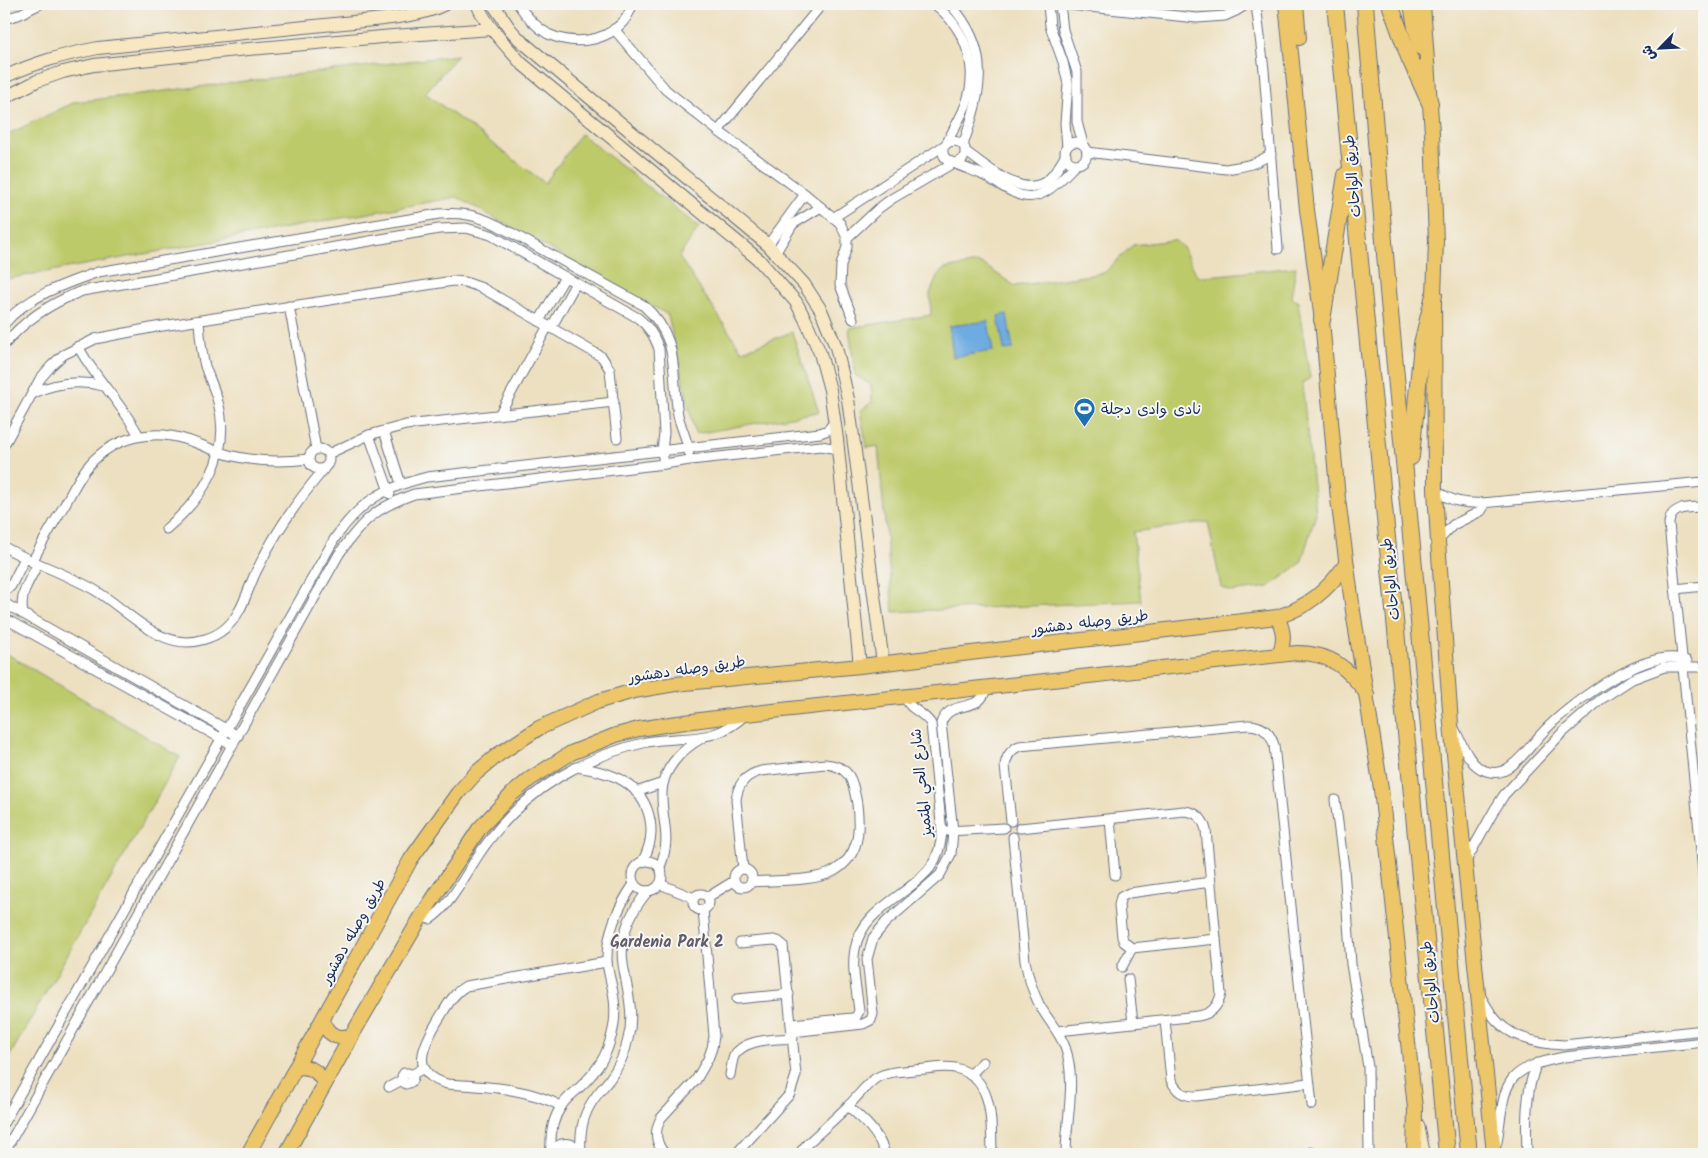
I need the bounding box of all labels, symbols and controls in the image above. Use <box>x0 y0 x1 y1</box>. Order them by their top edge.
north arrow <box>1636 22 1686 72</box>
text: ش <box>1636 41 1662 64</box>
street label: طريق الواحات <box>1337 133 1369 218</box>
sports icon: نادى وادى دجلة <box>1073 397 1097 428</box>
place label: نادى وادى دجلة <box>1101 398 1202 422</box>
street label: طريق الواحات <box>1375 536 1407 621</box>
street label: طريق وصله دهشور <box>1029 604 1150 642</box>
street label: طريق وصله دهشور <box>626 650 747 690</box>
street label: شارع الحي المتميز <box>904 727 940 840</box>
street label: طريق وصله دهشور <box>314 874 393 990</box>
district label: Gardenia Park 2 <box>610 930 724 955</box>
street label: طريق الواحات <box>1415 939 1447 1024</box>

